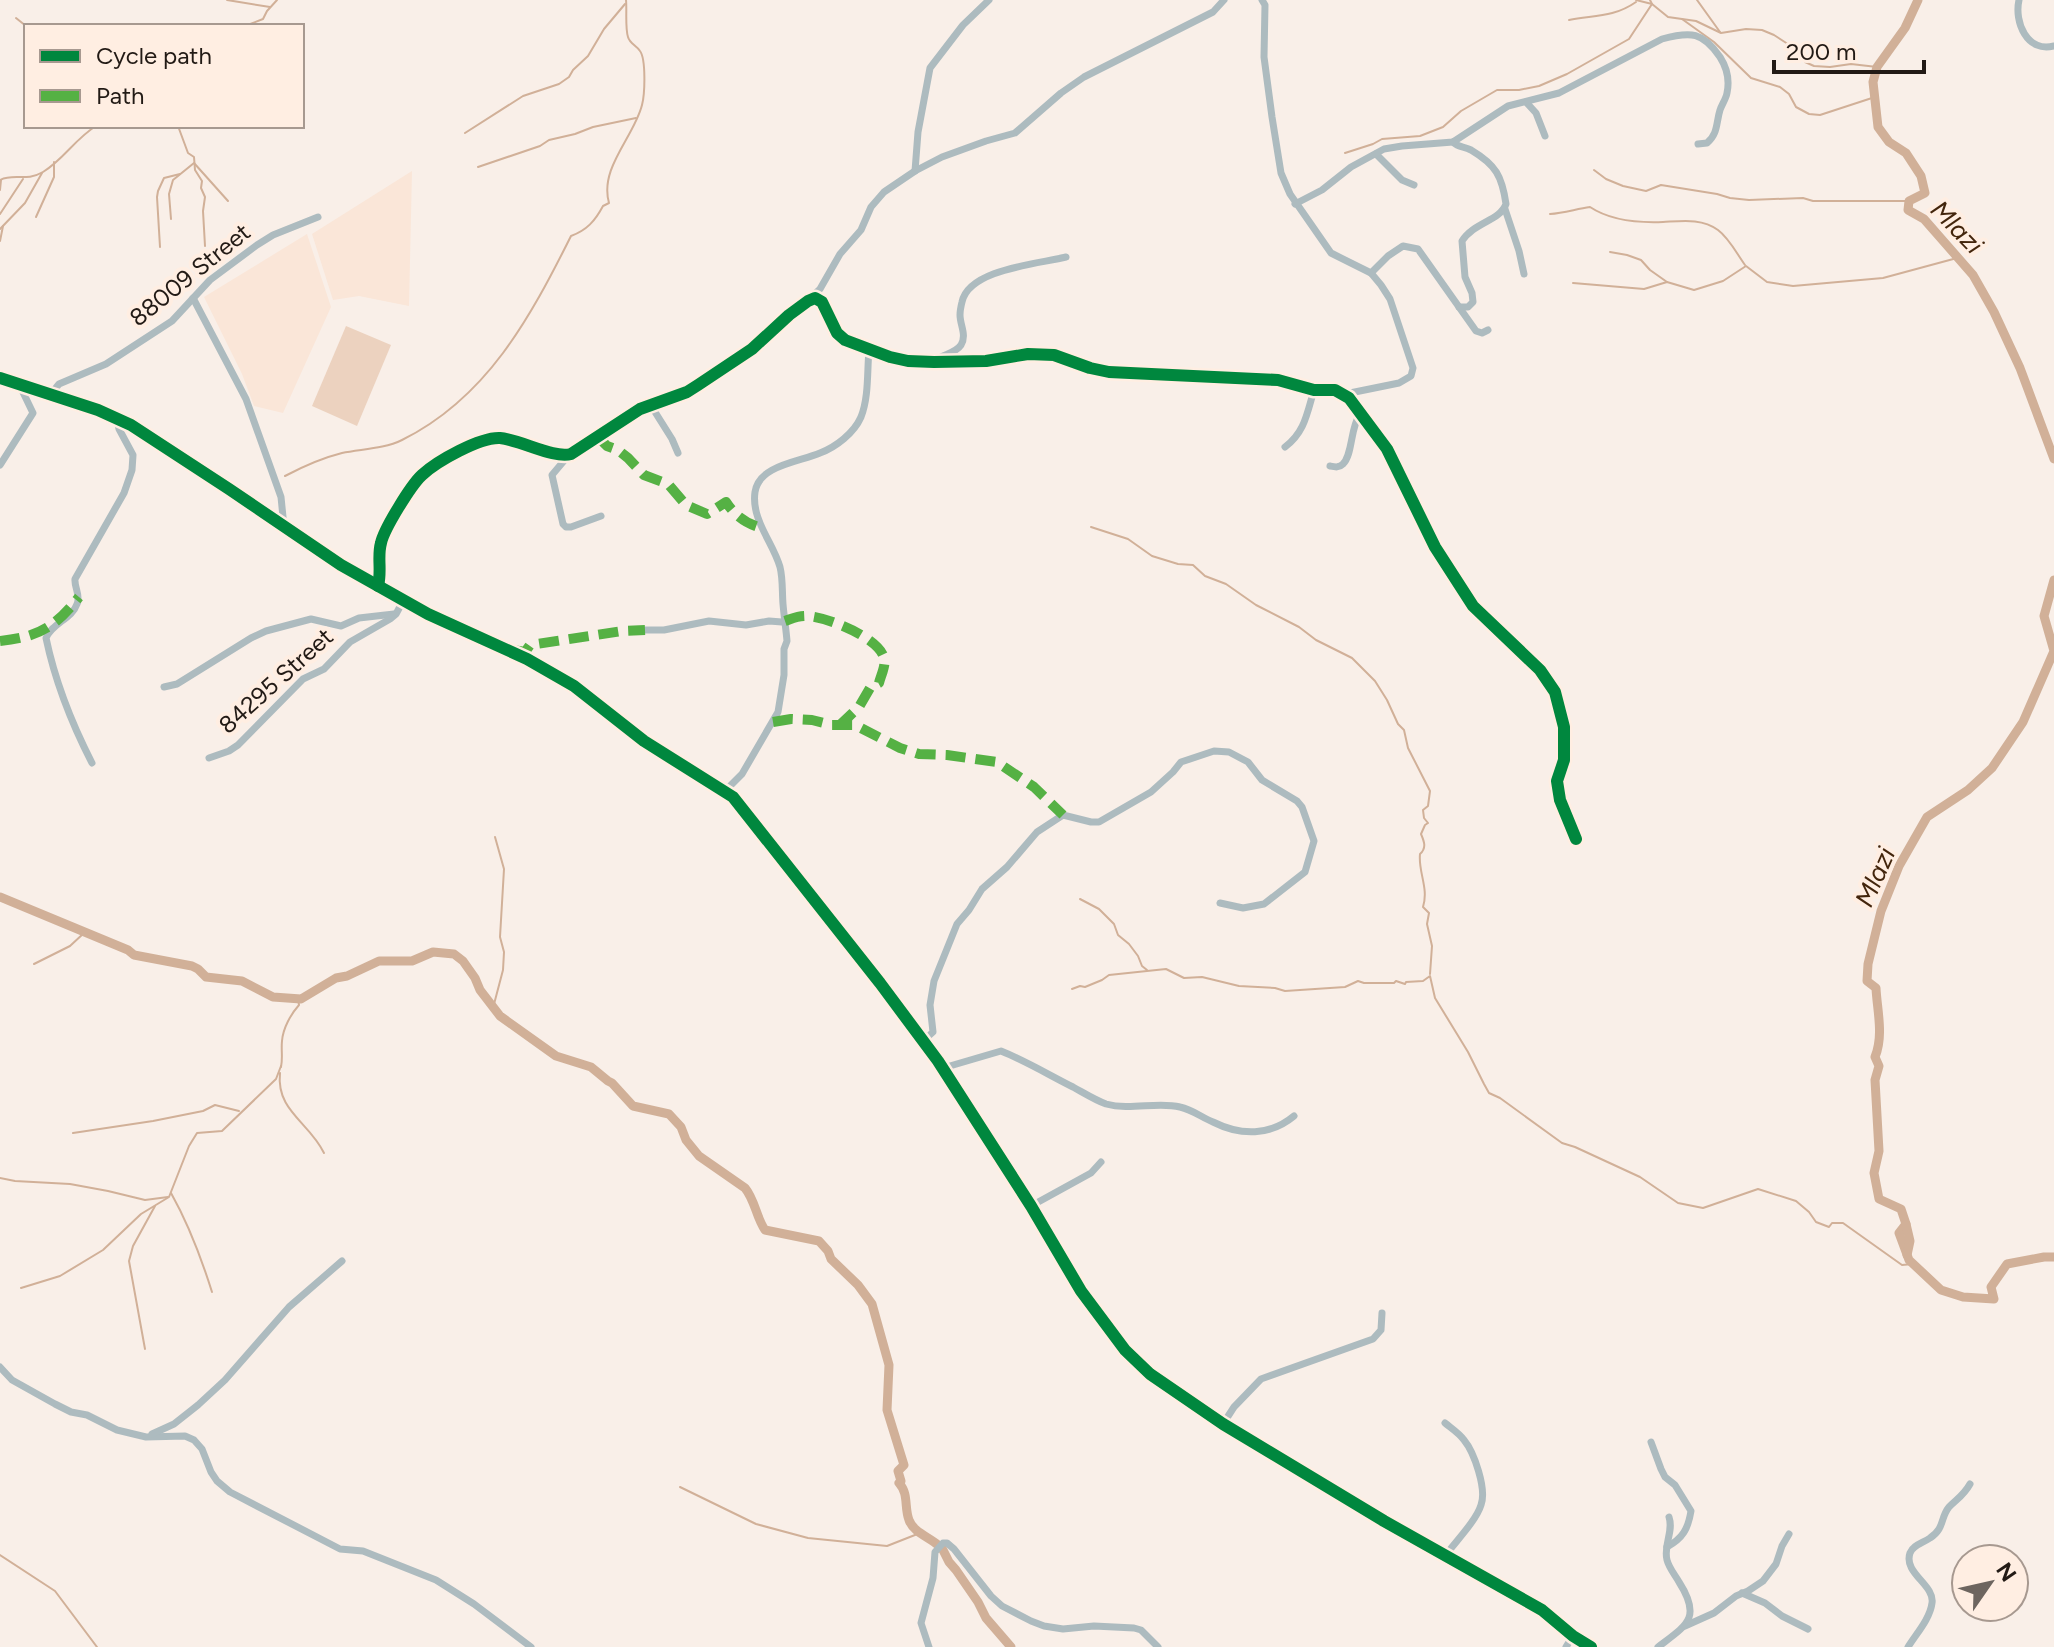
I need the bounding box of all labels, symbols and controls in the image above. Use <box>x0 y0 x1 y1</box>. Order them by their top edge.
legend <box>24 24 304 128</box>
scale bar <box>1774 24 1924 74</box>
text: 200 m <box>1786 37 1857 66</box>
text: Cycle path <box>96 41 212 70</box>
text: Path <box>96 81 144 110</box>
water label: Mlazi <box>1924 194 1991 261</box>
street label: 88009 Street <box>123 217 256 332</box>
street label: 84295 Street <box>213 622 339 739</box>
water label: Mlazi <box>1848 841 1903 912</box>
north arrow <box>1950 1543 2030 1623</box>
text: N <box>1990 1557 2022 1587</box>

